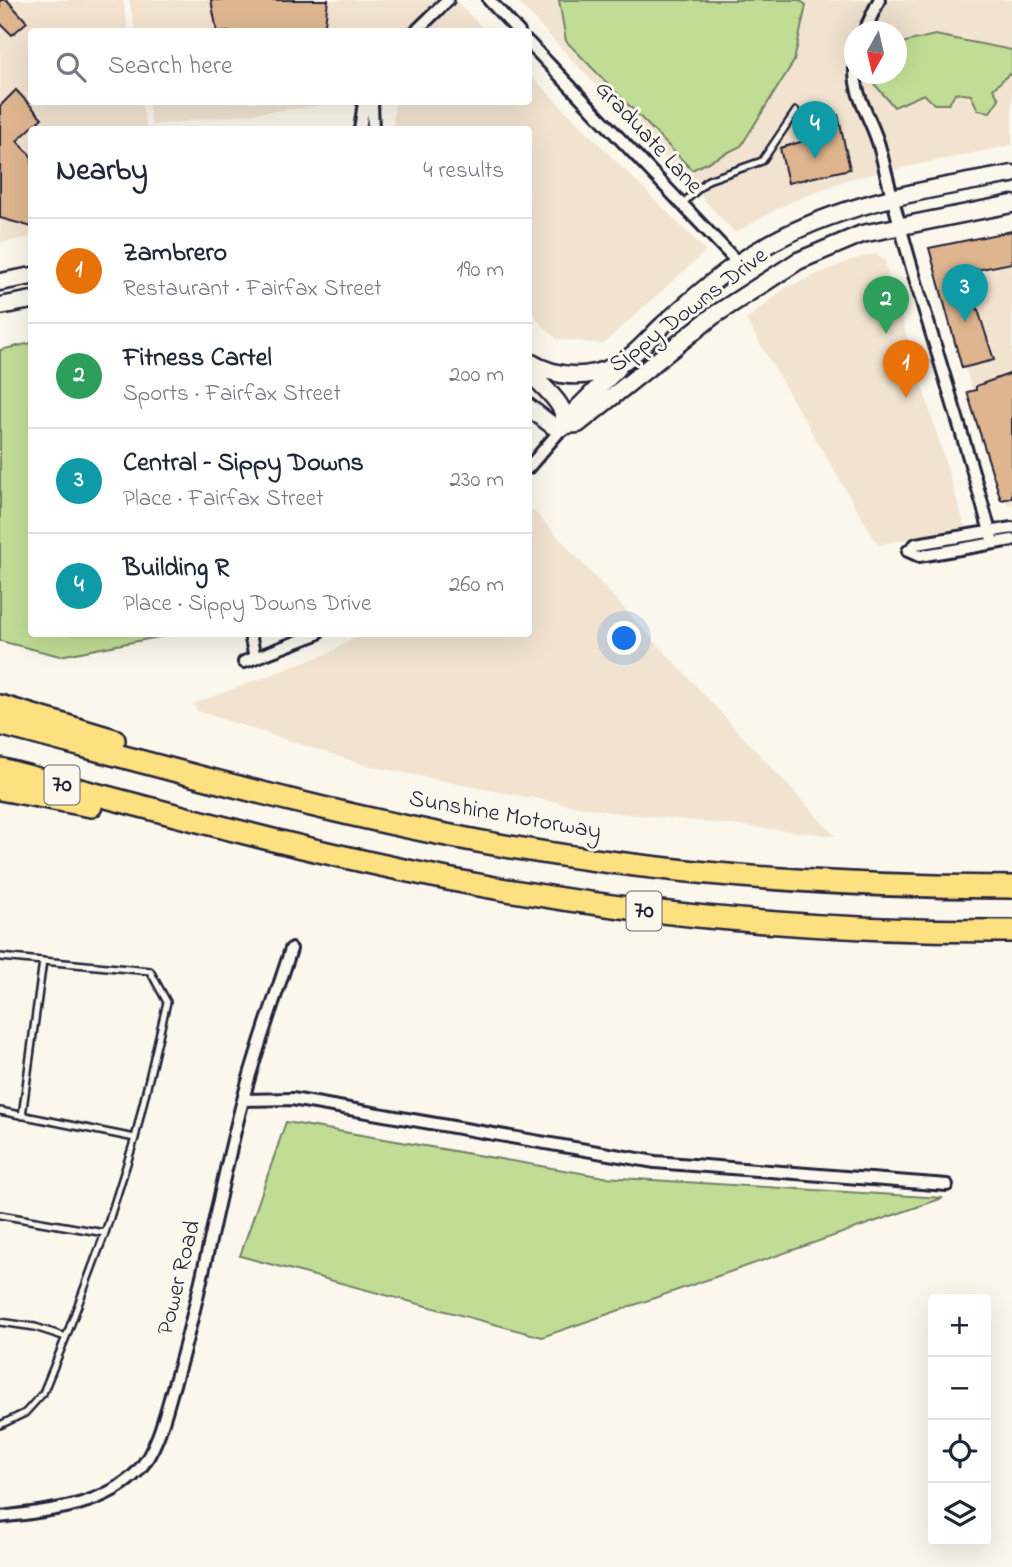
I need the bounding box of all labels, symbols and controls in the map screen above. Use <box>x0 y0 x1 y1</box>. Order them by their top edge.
north arrow <box>844 21 907 84</box>
search box <box>28 28 532 105</box>
icon: search <box>52 48 90 86</box>
text: Search here <box>108 48 233 86</box>
street label: Graduate Lane <box>586 73 710 203</box>
pin: 4 <box>792 101 838 159</box>
text: Nearby <box>56 150 148 194</box>
text: 4 results <box>423 155 504 188</box>
text: Zambrero <box>123 235 227 273</box>
street label: Sippy Downs Drive <box>602 239 777 383</box>
text: 1 <box>75 254 83 287</box>
text: 190 m <box>456 254 504 287</box>
pin: 3 <box>942 264 988 322</box>
text: Restaurant · Fairfax Street <box>123 273 382 306</box>
pin: 2 <box>863 276 909 334</box>
text: Fitness Cartel <box>123 340 272 378</box>
pin: 1 <box>883 340 929 398</box>
text: 2 <box>73 359 85 392</box>
text: 200 m <box>449 359 504 392</box>
text: Sports · Fairfax Street <box>123 378 341 411</box>
text: Central – Sippy Downs <box>123 445 364 483</box>
text: 3 <box>74 464 84 497</box>
text: 230 m <box>450 464 504 497</box>
text: Place · Fairfax Street <box>123 483 324 516</box>
text: Building R <box>123 550 229 588</box>
text: 4 <box>74 569 84 602</box>
text: 260 m <box>449 569 504 602</box>
text: Place · Sippy Downs Drive <box>123 588 371 621</box>
your location <box>607 621 641 655</box>
road number: 70 <box>44 765 80 804</box>
street label: Sunshine Motorway <box>406 782 604 851</box>
road number: 70 <box>626 891 662 930</box>
street label: Power Road <box>149 1216 211 1339</box>
map controls <box>928 1294 991 1546</box>
button: + <box>928 1294 991 1357</box>
button: − <box>928 1357 991 1420</box>
button: locate <box>928 1420 991 1483</box>
button: layers <box>928 1483 991 1546</box>

